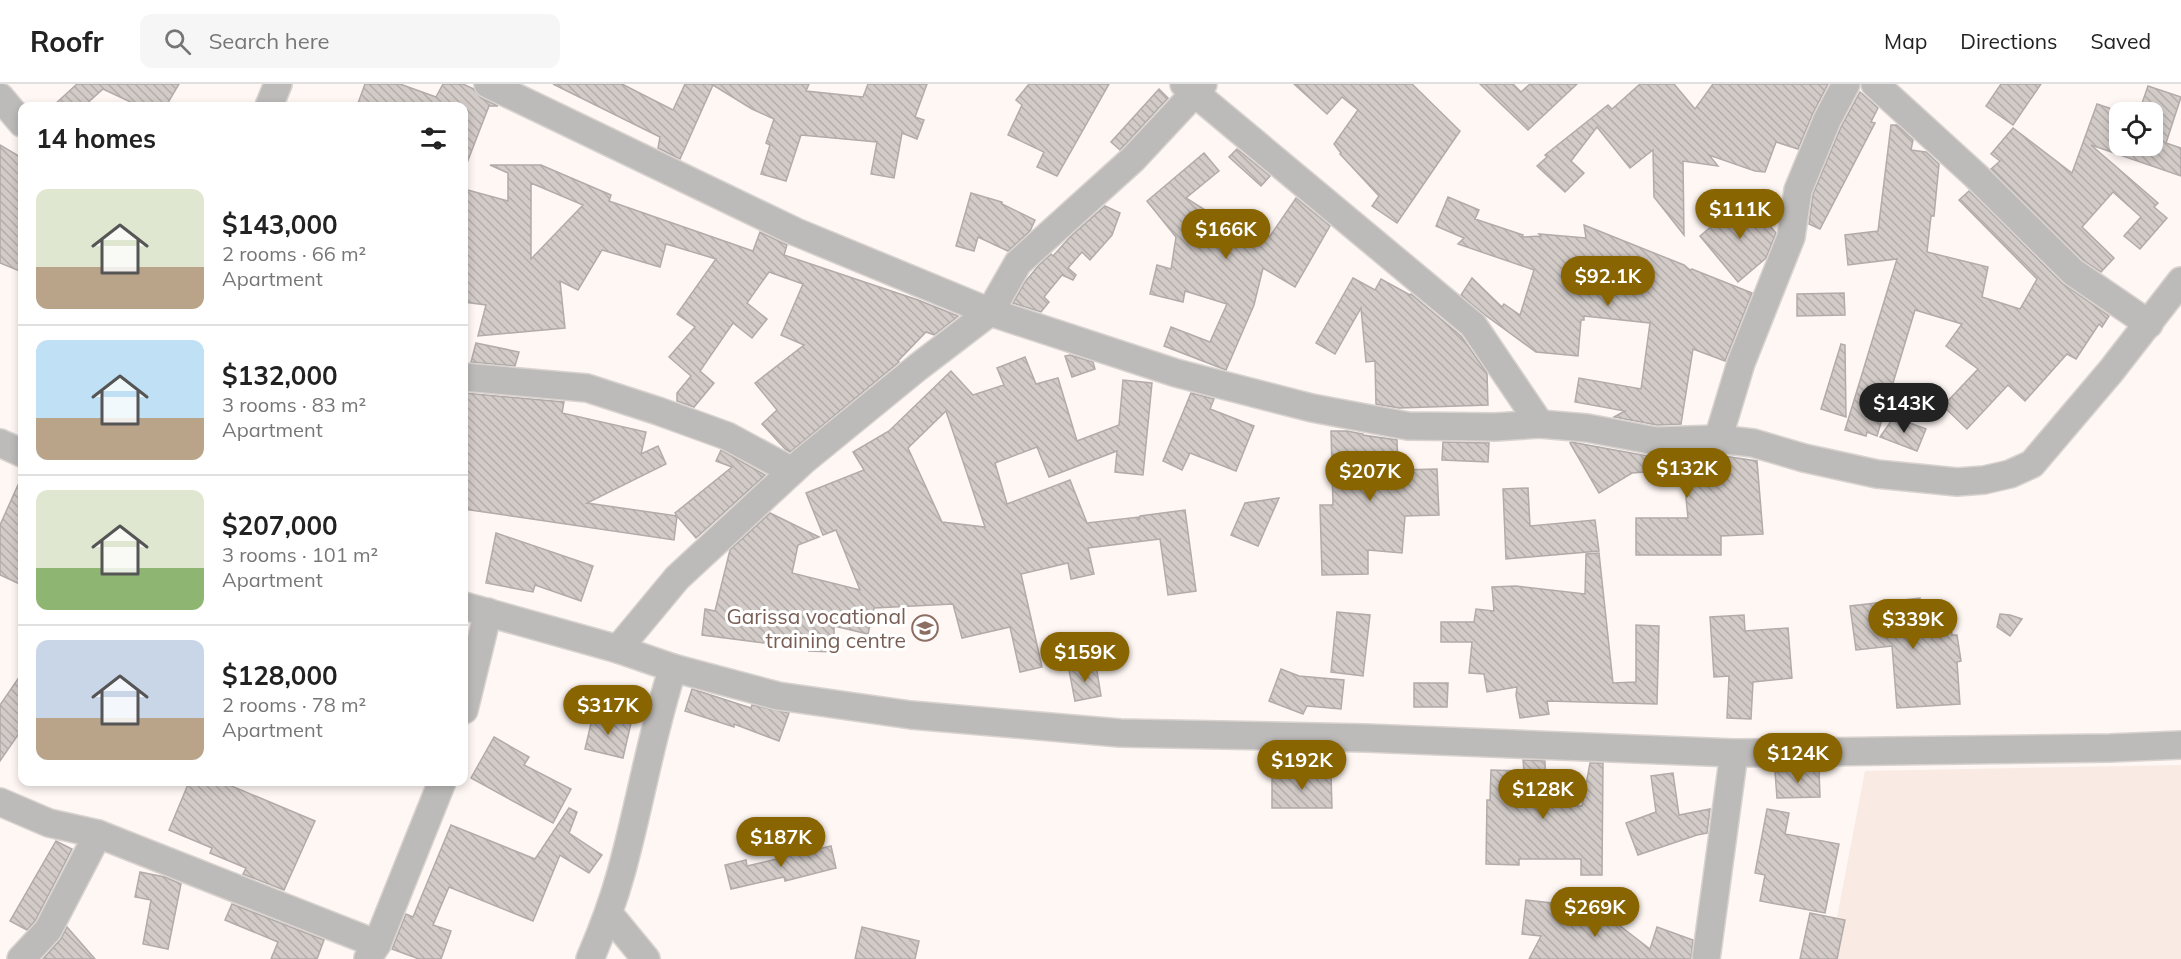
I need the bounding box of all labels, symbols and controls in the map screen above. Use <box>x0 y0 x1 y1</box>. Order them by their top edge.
search box <box>140 14 560 68</box>
text: Roofr <box>30 24 104 59</box>
icon: search <box>161 25 194 58</box>
text: Search here <box>209 27 330 55</box>
text: Map <box>1884 28 1927 54</box>
text: Directions <box>1960 28 2057 54</box>
text: Saved <box>2090 28 2151 54</box>
map controls <box>2109 102 2163 156</box>
button: locate <box>2109 102 2163 156</box>
text: 14 homes <box>36 122 156 155</box>
icon: filters <box>417 122 450 155</box>
pin: $111K <box>1698 189 1782 240</box>
text: $111K <box>1709 196 1771 221</box>
text: $143,000 <box>222 208 338 241</box>
pin: $166K <box>1184 209 1268 260</box>
icon: home <box>84 213 156 285</box>
text: $166K <box>1195 216 1257 241</box>
text: 2 rooms · 66 m² <box>222 241 366 266</box>
pin: $92.1K <box>1559 256 1657 307</box>
text: $92.1K <box>1575 263 1641 288</box>
text: Apartment <box>222 266 323 291</box>
text: $132,000 <box>222 359 338 392</box>
icon: home <box>84 364 156 436</box>
pin: $143K <box>1862 383 1946 434</box>
text: $143K <box>1873 390 1935 415</box>
text: 3 rooms · 83 m² <box>222 392 366 417</box>
text: Apartment <box>222 417 323 442</box>
pin: $132K <box>1645 448 1729 499</box>
pin: $207K <box>1328 451 1412 502</box>
text: $132K <box>1656 455 1718 480</box>
text: $207K <box>1339 458 1401 483</box>
text: $207,000 <box>222 509 338 542</box>
icon: home <box>84 514 156 586</box>
text: 3 rooms · 101 m² <box>222 542 378 567</box>
text: Apartment <box>222 567 323 592</box>
pin: $339K <box>1871 599 1955 650</box>
place label: Garissa vocational training centre <box>726 603 906 653</box>
text: $339K <box>1882 606 1944 631</box>
school or university icon: Garissa vocational training centre <box>910 613 940 643</box>
pin: $159K <box>1043 632 1127 683</box>
text: $159K <box>1054 639 1116 664</box>
text: $128,000 <box>222 659 338 692</box>
icon: home <box>84 664 156 736</box>
pin: $317K <box>566 685 650 736</box>
text: 2 rooms · 78 m² <box>222 692 366 717</box>
text: $317K <box>577 692 639 717</box>
text: Apartment <box>222 717 323 742</box>
pin: $124K <box>1756 733 1840 784</box>
pin: $192K <box>1260 740 1344 791</box>
text: $124K <box>1767 740 1829 765</box>
text: $192K <box>1271 747 1333 772</box>
pin: $128K <box>1501 769 1585 820</box>
text: $128K <box>1512 776 1574 801</box>
pin: $187K <box>739 817 823 868</box>
text: $187K <box>750 824 812 849</box>
pin: $269K <box>1553 887 1637 938</box>
text: $269K <box>1564 894 1626 919</box>

